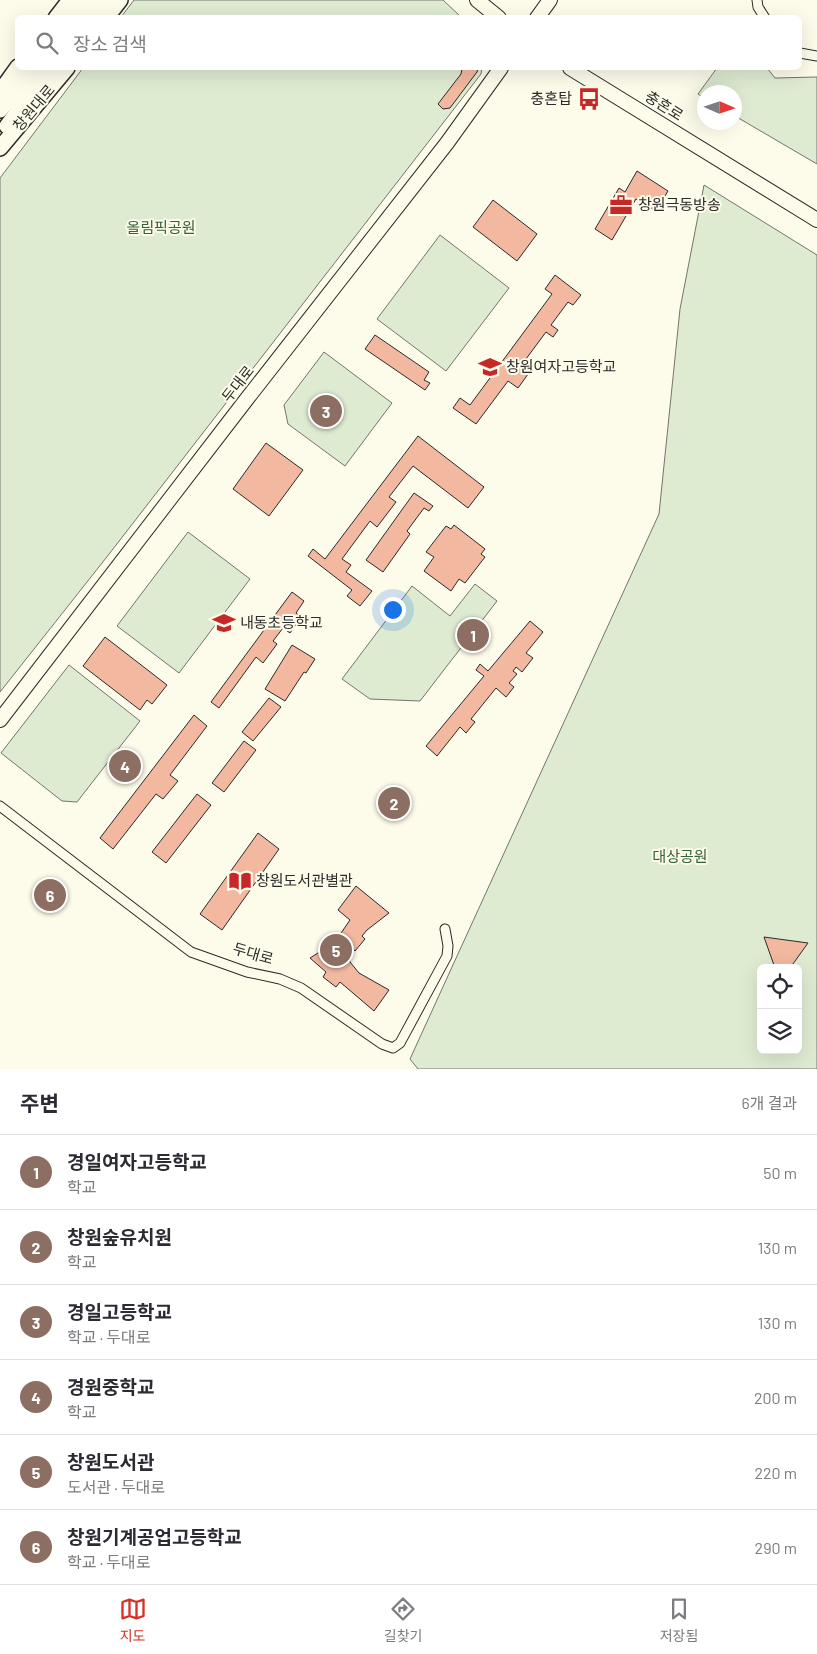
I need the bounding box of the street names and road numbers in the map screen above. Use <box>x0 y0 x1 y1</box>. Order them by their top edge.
street label: 창원대로 <box>9 80 58 134</box>
street label: 충혼로 <box>642 87 687 124</box>
street label: 두대로 <box>217 362 257 405</box>
street label: 두대로 <box>231 939 276 967</box>

